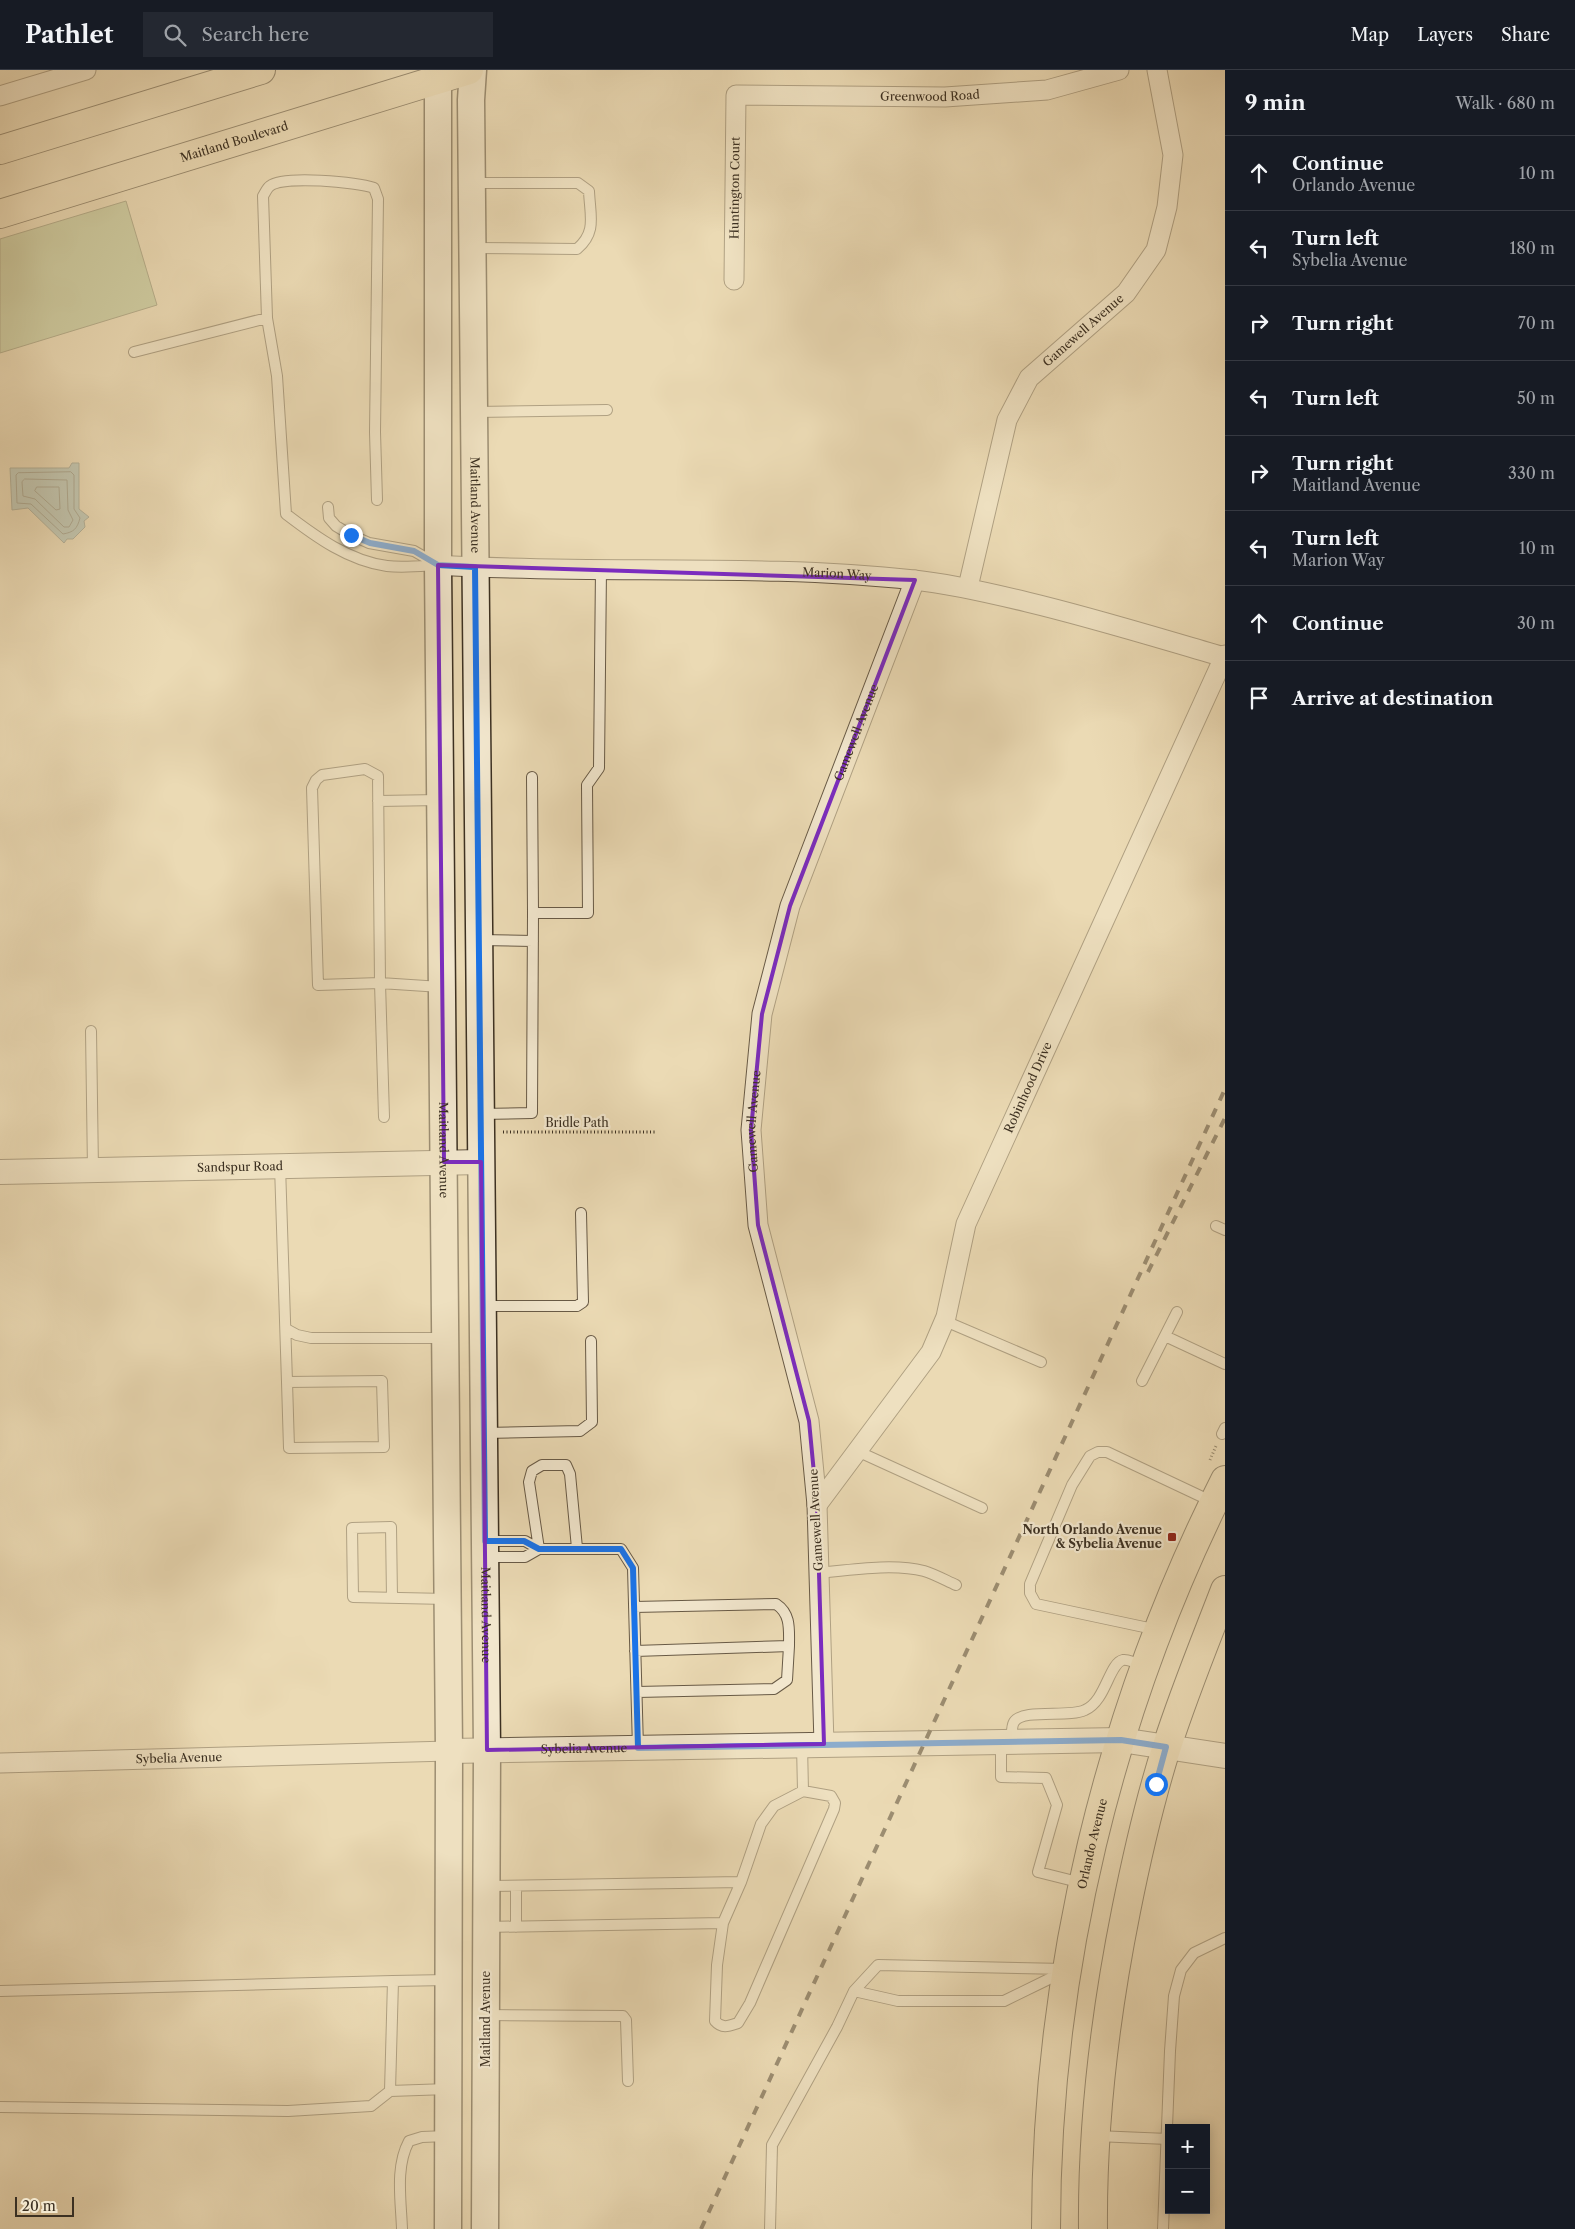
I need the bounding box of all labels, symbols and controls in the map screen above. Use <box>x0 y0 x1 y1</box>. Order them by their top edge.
search box <box>143 12 493 57</box>
text: Pathlet <box>25 20 113 49</box>
icon: search <box>161 21 189 49</box>
text: Search here <box>201 23 309 46</box>
text: Map <box>1351 24 1389 46</box>
text: Layers <box>1417 24 1473 46</box>
text: Share <box>1501 24 1550 46</box>
street label: Greenwood Road <box>880 87 981 104</box>
text: 9 min <box>1245 90 1306 115</box>
text: Walk · 680 m <box>1456 93 1555 113</box>
street label: Maitland Boulevard <box>178 118 291 165</box>
street label: Huntington Court <box>726 136 743 239</box>
text: Continue <box>1292 152 1384 175</box>
icon: ahead <box>1245 159 1273 187</box>
text: 10 m <box>1519 163 1555 183</box>
text: Orlando Avenue <box>1292 175 1415 195</box>
text: Turn left <box>1292 227 1379 250</box>
icon: left <box>1245 234 1273 262</box>
text: 180 m <box>1509 238 1555 258</box>
text: Sybelia Avenue <box>1292 250 1407 270</box>
street label: Gamewell Avenue <box>1039 290 1127 370</box>
icon: right <box>1245 309 1273 337</box>
text: Turn right <box>1292 312 1393 335</box>
text: 70 m <box>1518 313 1555 333</box>
icon: left <box>1245 384 1273 412</box>
text: Turn left <box>1292 387 1379 410</box>
text: 50 m <box>1517 388 1555 408</box>
text: Turn right <box>1292 452 1393 475</box>
street label: Maitland Avenue <box>467 457 483 553</box>
icon: right <box>1245 459 1273 487</box>
text: 330 m <box>1508 463 1555 483</box>
text: Maitland Avenue <box>1292 475 1420 495</box>
route end <box>340 524 363 547</box>
text: Turn left <box>1292 527 1379 550</box>
icon: left <box>1245 534 1273 562</box>
text: 10 m <box>1519 538 1555 558</box>
text: Marion Way <box>1292 550 1385 570</box>
street label: Marion Way <box>802 564 872 583</box>
icon: ahead <box>1245 609 1273 637</box>
text: Continue <box>1292 612 1384 635</box>
text: 30 m <box>1517 613 1555 633</box>
street label: Gamewell Avenue <box>831 682 881 783</box>
icon: arrive <box>1245 684 1273 712</box>
text: Arrive at destination <box>1292 687 1493 710</box>
street label: Robinhood Drive <box>1000 1039 1055 1135</box>
street label: Gamewell Avenue <box>743 1069 764 1173</box>
street label: Maitland Avenue <box>436 1102 452 1199</box>
street label: Bridle Path <box>545 1115 609 1130</box>
street label: Sandspur Road <box>197 1158 284 1175</box>
street label: Gamewell Avenue <box>805 1468 826 1572</box>
place label: North Orlando Avenue & Sybelia Avenue <box>1023 1522 1162 1551</box>
marker: North Orlando Avenue & Sybelia Avenue <box>1166 1531 1178 1543</box>
street label: Maitland Avenue <box>478 1567 494 1663</box>
street label: Sybelia Avenue <box>541 1740 628 1756</box>
street label: Sybelia Avenue <box>135 1749 223 1766</box>
route start <box>1145 1773 1168 1796</box>
street label: Orlando Avenue <box>1074 1796 1110 1890</box>
street label: Maitland Avenue <box>478 1971 493 2067</box>
map controls <box>1165 2124 1210 2214</box>
button: + <box>1165 2124 1210 2169</box>
button: − <box>1165 2169 1210 2214</box>
scale bar <box>15 2194 74 2217</box>
text: 20 m <box>22 2197 56 2215</box>

